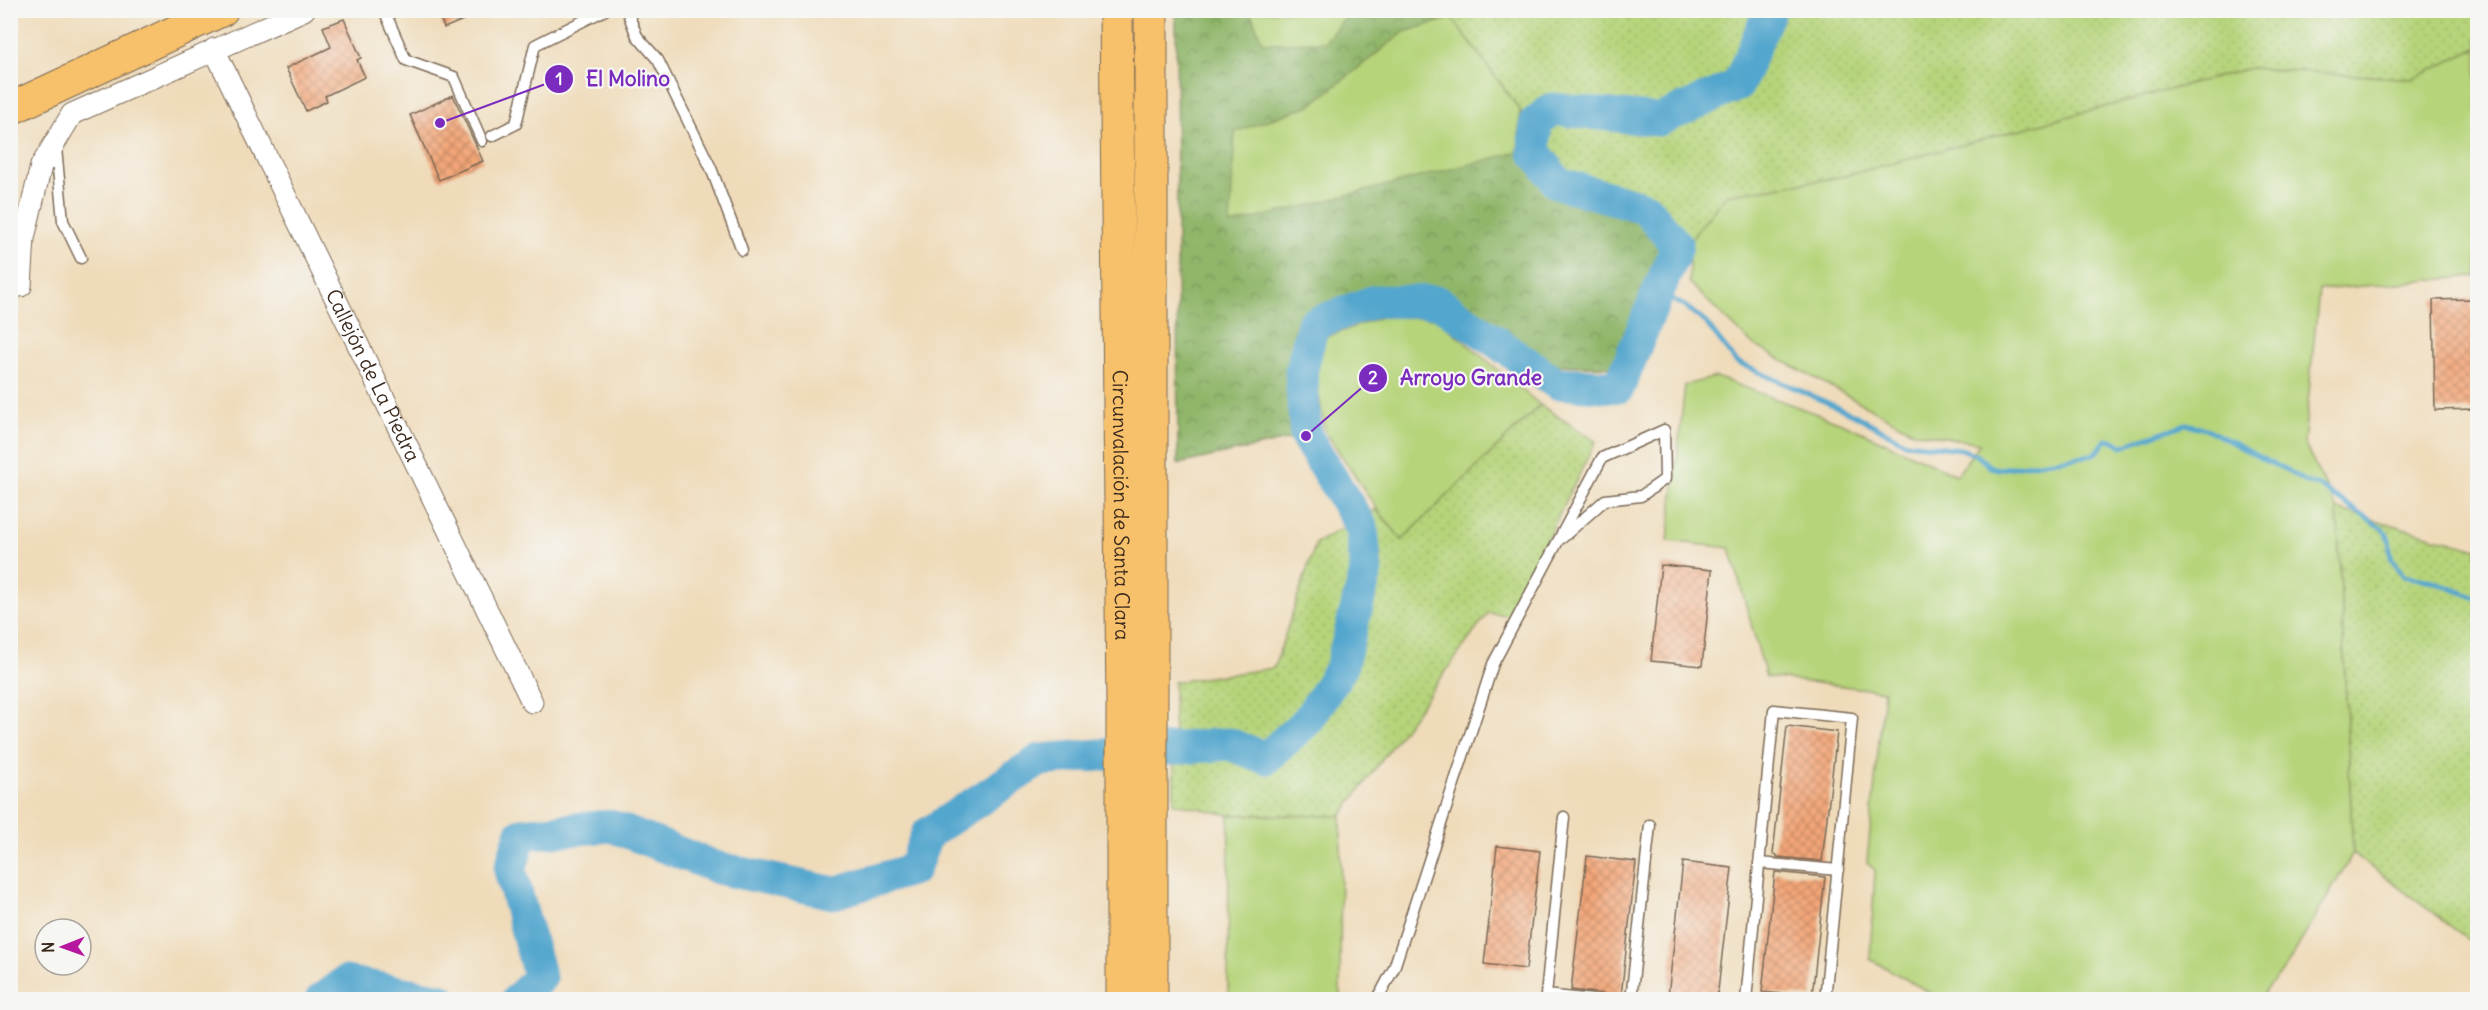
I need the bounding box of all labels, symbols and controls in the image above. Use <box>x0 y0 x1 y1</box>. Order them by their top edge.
callout: El Molino <box>544 60 682 99</box>
text: El Molino <box>586 65 670 92</box>
text: 1 <box>555 67 563 90</box>
street label: Callejón de La Piedra <box>321 285 426 466</box>
callout: Arroyo Grande <box>1358 358 1554 397</box>
text: Arroyo Grande <box>1400 364 1542 391</box>
text: 2 <box>1368 366 1378 389</box>
street label: Circunvalación de Santa Clara <box>1108 370 1135 640</box>
north arrow <box>33 917 93 977</box>
text: N <box>38 942 58 953</box>

